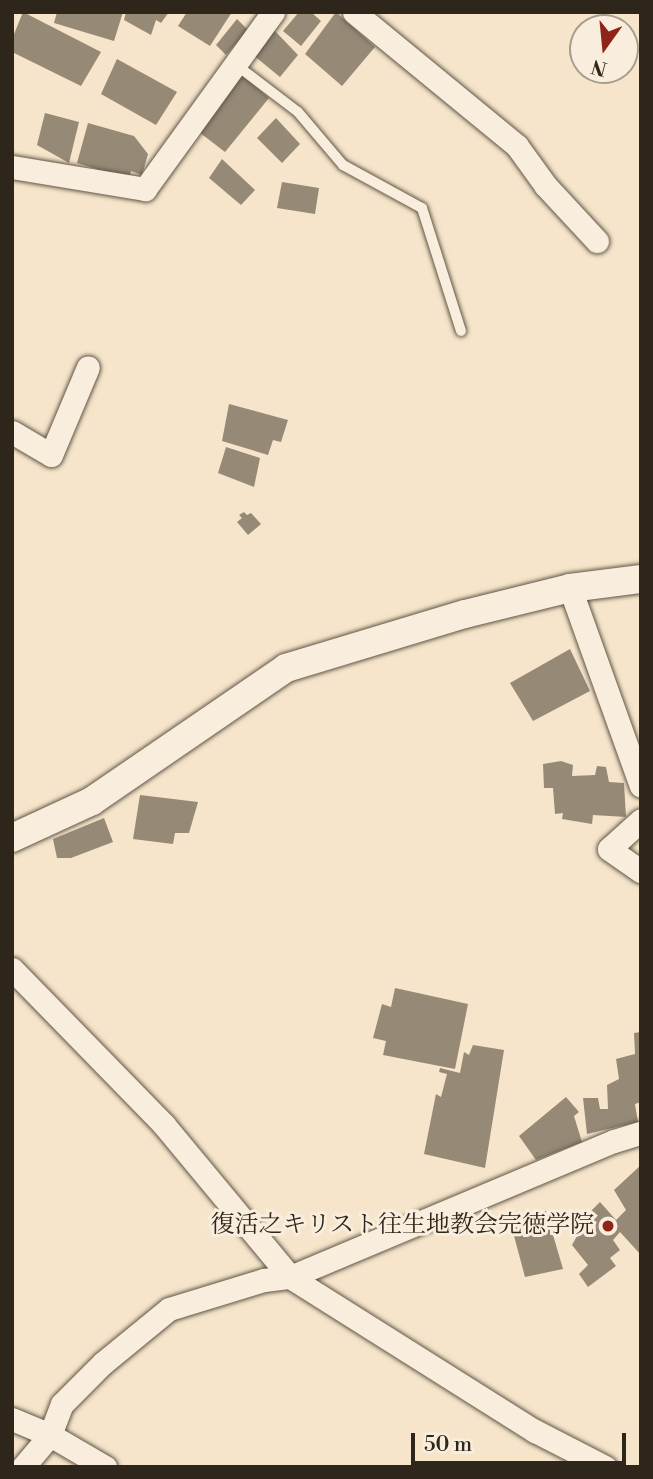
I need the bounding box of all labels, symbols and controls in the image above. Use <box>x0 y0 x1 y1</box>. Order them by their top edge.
north arrow <box>569 14 639 84</box>
text: N <box>589 54 609 81</box>
place label: 復活之キリスト往生地教会完徳学院 <box>210 1212 594 1240</box>
marker: 復活之キリスト往生地教会完徳学院 <box>600 1218 616 1234</box>
scale bar <box>415 1420 630 1464</box>
text: 50 m <box>424 1432 472 1458</box>

